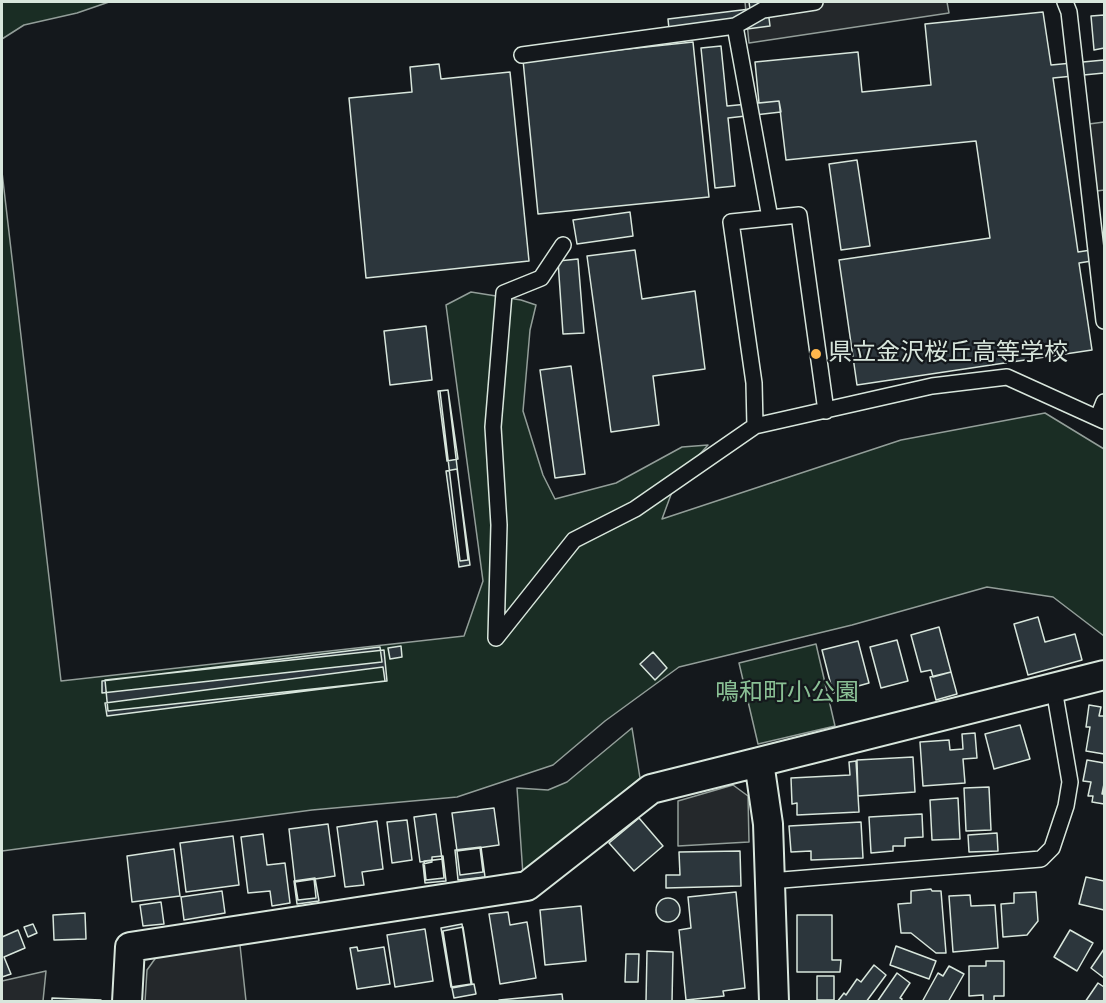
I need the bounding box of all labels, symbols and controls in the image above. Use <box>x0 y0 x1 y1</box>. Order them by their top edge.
place label: 県立金沢桜丘高等学校 <box>828 340 1068 368</box>
marker: 県立金沢桜丘高等学校 <box>809 347 823 361</box>
park label: 鳴和町小公園 <box>715 680 859 708</box>

